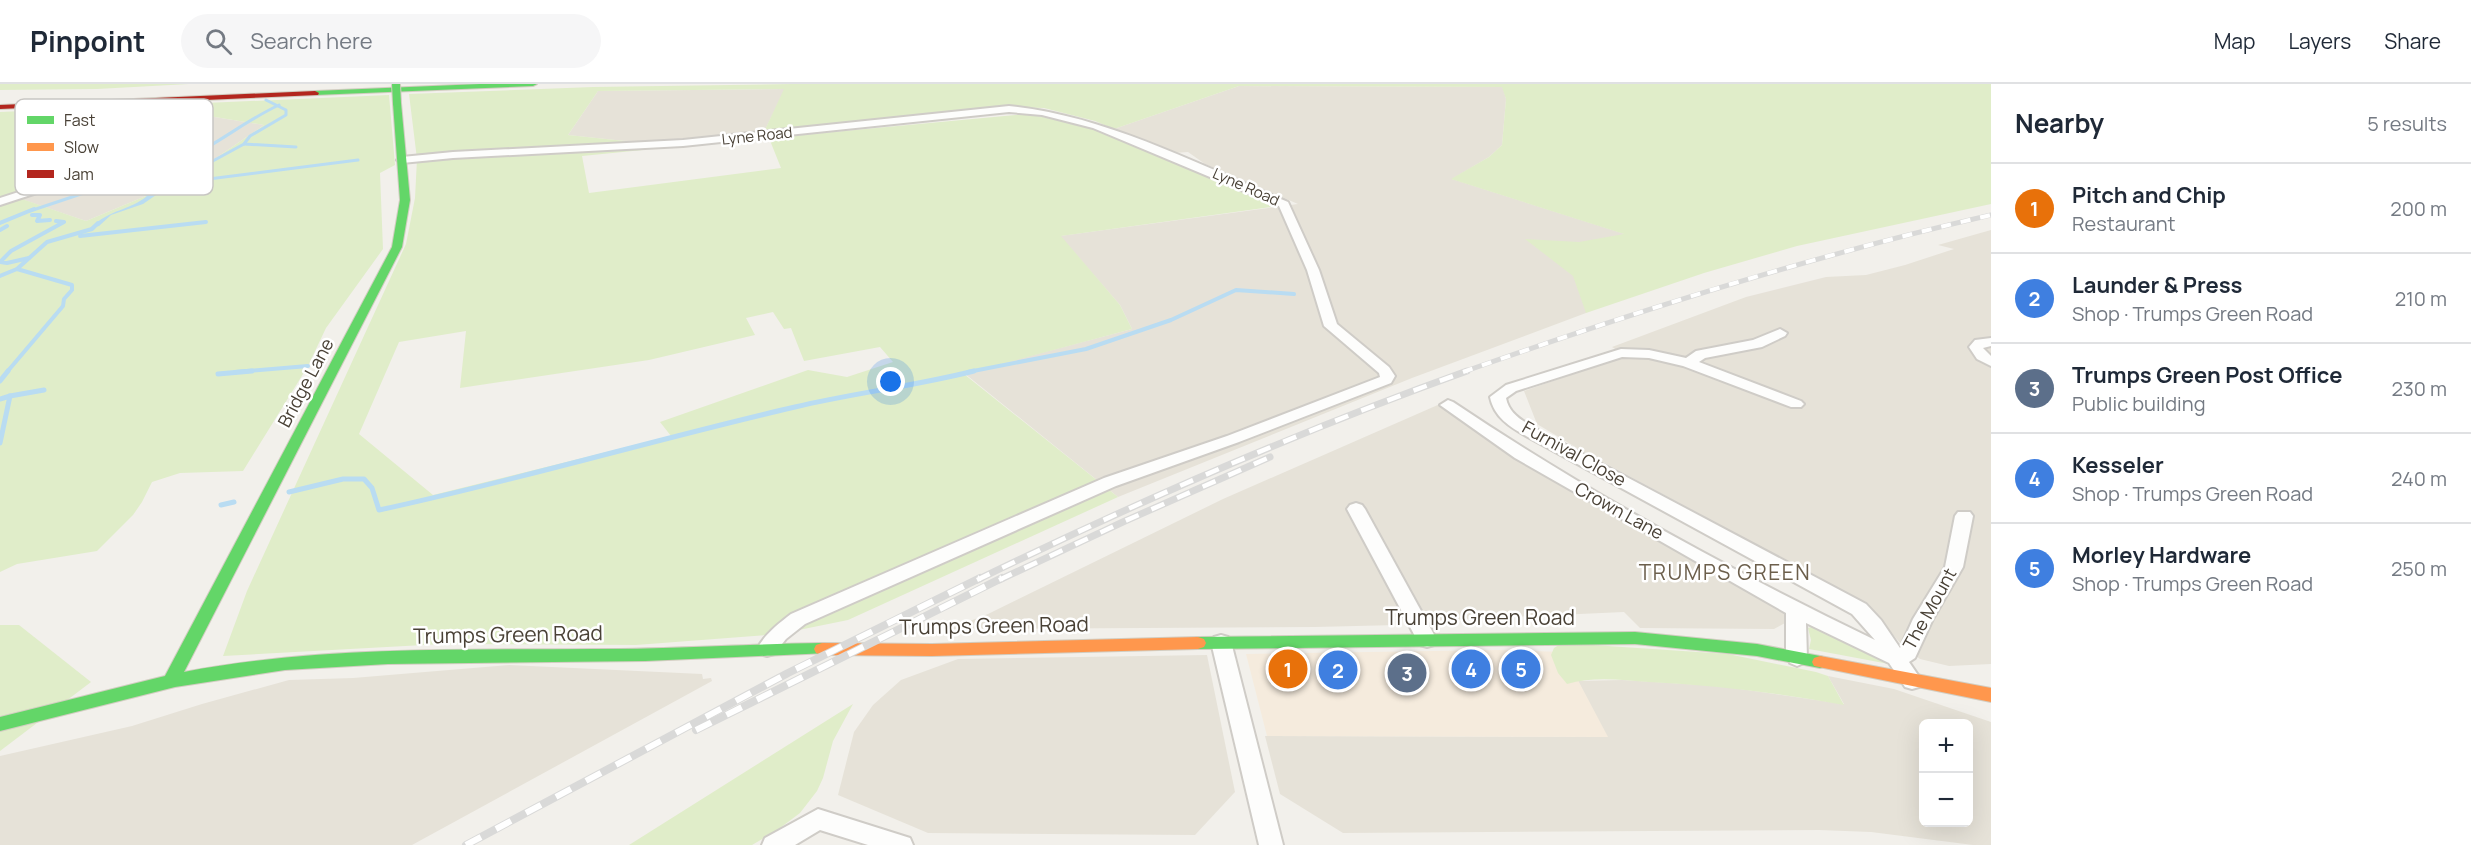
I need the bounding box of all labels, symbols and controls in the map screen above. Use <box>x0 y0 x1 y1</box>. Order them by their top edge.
search box <box>181 14 601 68</box>
text: Pinpoint <box>30 22 145 60</box>
icon: search <box>202 25 235 58</box>
text: Search here <box>250 26 373 56</box>
text: Map <box>2214 27 2255 55</box>
text: Layers <box>2288 27 2351 55</box>
text: Share <box>2384 27 2441 55</box>
legend <box>15 99 213 195</box>
text: Nearby <box>2015 105 2104 141</box>
text: Fast <box>64 109 95 131</box>
text: 5 results <box>2367 110 2447 137</box>
street label: Lyne Road <box>721 121 793 150</box>
text: Slow <box>64 136 99 158</box>
text: Jam <box>64 163 94 185</box>
street label: Lyne Road <box>1210 163 1283 211</box>
text: Pitch and Chip <box>2072 180 2226 210</box>
text: 1 <box>2030 195 2039 222</box>
text: 200 m <box>2390 195 2447 222</box>
text: Restaurant <box>2072 210 2176 237</box>
text: Launder & Press <box>2072 270 2243 300</box>
text: 2 <box>2029 285 2040 312</box>
text: 210 m <box>2395 285 2447 312</box>
text: Shop · Trumps Green Road <box>2072 300 2313 327</box>
street label: Bridge Lane <box>272 334 339 431</box>
text: Trumps Green Post Office <box>2072 360 2342 390</box>
your location <box>876 367 905 396</box>
text: 3 <box>2029 375 2040 402</box>
text: 230 m <box>2391 375 2447 402</box>
text: Public building <box>2072 390 2206 417</box>
street label: Furnival Close <box>1518 415 1631 492</box>
text: Kesseler <box>2072 450 2164 480</box>
text: 4 <box>2028 465 2041 492</box>
text: 240 m <box>2391 465 2447 492</box>
street label: Crown Lane <box>1571 476 1668 544</box>
text: Shop · Trumps Green Road <box>2072 480 2313 507</box>
text: Morley Hardware <box>2072 540 2251 570</box>
text: 5 <box>2029 555 2040 582</box>
text: 250 m <box>2391 555 2447 582</box>
district label: TRUMPS GREEN <box>1639 558 1811 586</box>
street label: The Mount <box>1897 563 1961 654</box>
text: Shop · Trumps Green Road <box>2072 570 2313 597</box>
street label: Trumps Green Road <box>1385 603 1575 631</box>
street label: Trumps Green Road <box>899 609 1089 641</box>
street label: Trumps Green Road <box>413 618 603 650</box>
pin: 1 <box>1268 646 1308 692</box>
pin: 4 <box>1452 646 1490 692</box>
pin: 5 <box>1502 646 1540 692</box>
pin: 2 <box>1318 648 1358 692</box>
pin: 3 <box>1388 650 1426 696</box>
map controls <box>1919 719 1973 827</box>
button: + <box>1919 719 1973 773</box>
button: − <box>1919 773 1973 827</box>

